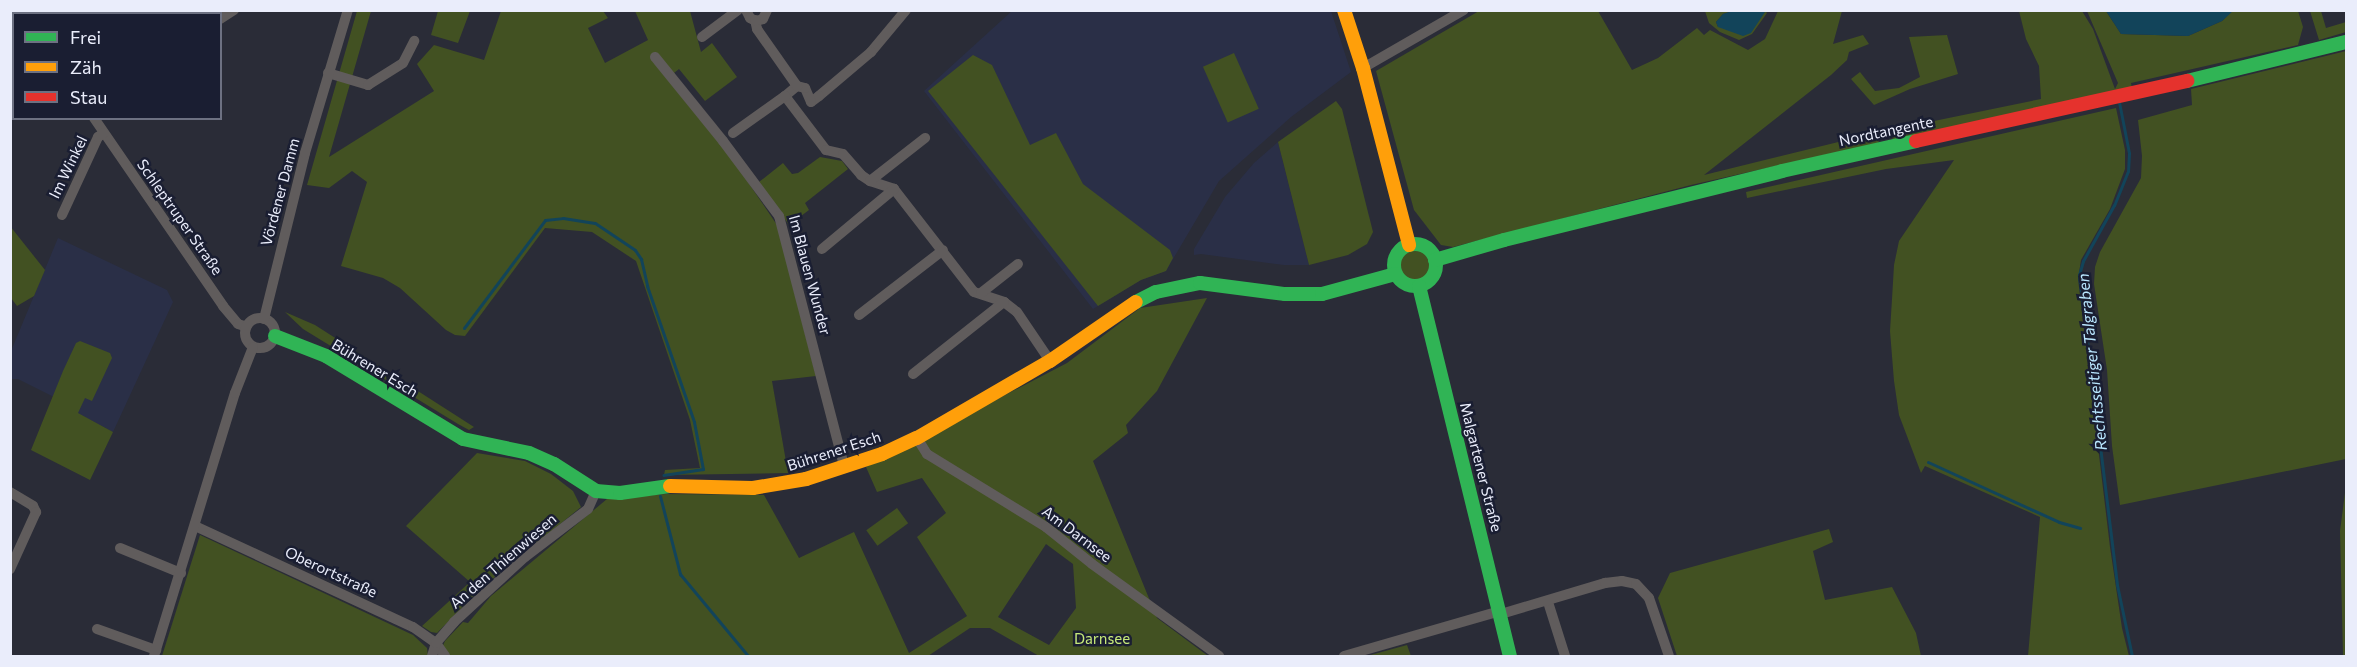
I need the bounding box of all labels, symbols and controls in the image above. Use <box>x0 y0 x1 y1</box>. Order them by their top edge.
legend <box>12 12 222 120</box>
text: Frei <box>70 26 101 48</box>
text: Zäh <box>70 56 102 78</box>
text: Stau <box>70 86 107 108</box>
street label: Nordtangente <box>1837 112 1935 150</box>
street label: Im Winkel <box>45 133 91 201</box>
street label: Vördener Damm <box>257 136 303 248</box>
street label: Schleptruper Straße <box>133 156 227 278</box>
street label: Im Blauen Wunder <box>785 213 835 337</box>
water label: Rechtsseitiger Talgraben <box>2073 272 2111 452</box>
street label: Bührener Esch <box>329 335 421 401</box>
street label: Malgartener Straße <box>1456 401 1506 533</box>
street label: Bührener Esch <box>785 427 883 475</box>
street label: Am Darnsee <box>1039 502 1115 566</box>
street label: An den Thienwiesen <box>446 510 560 612</box>
street label: Oberortstraße <box>282 543 380 601</box>
park label: Darnsee <box>1074 630 1130 648</box>

